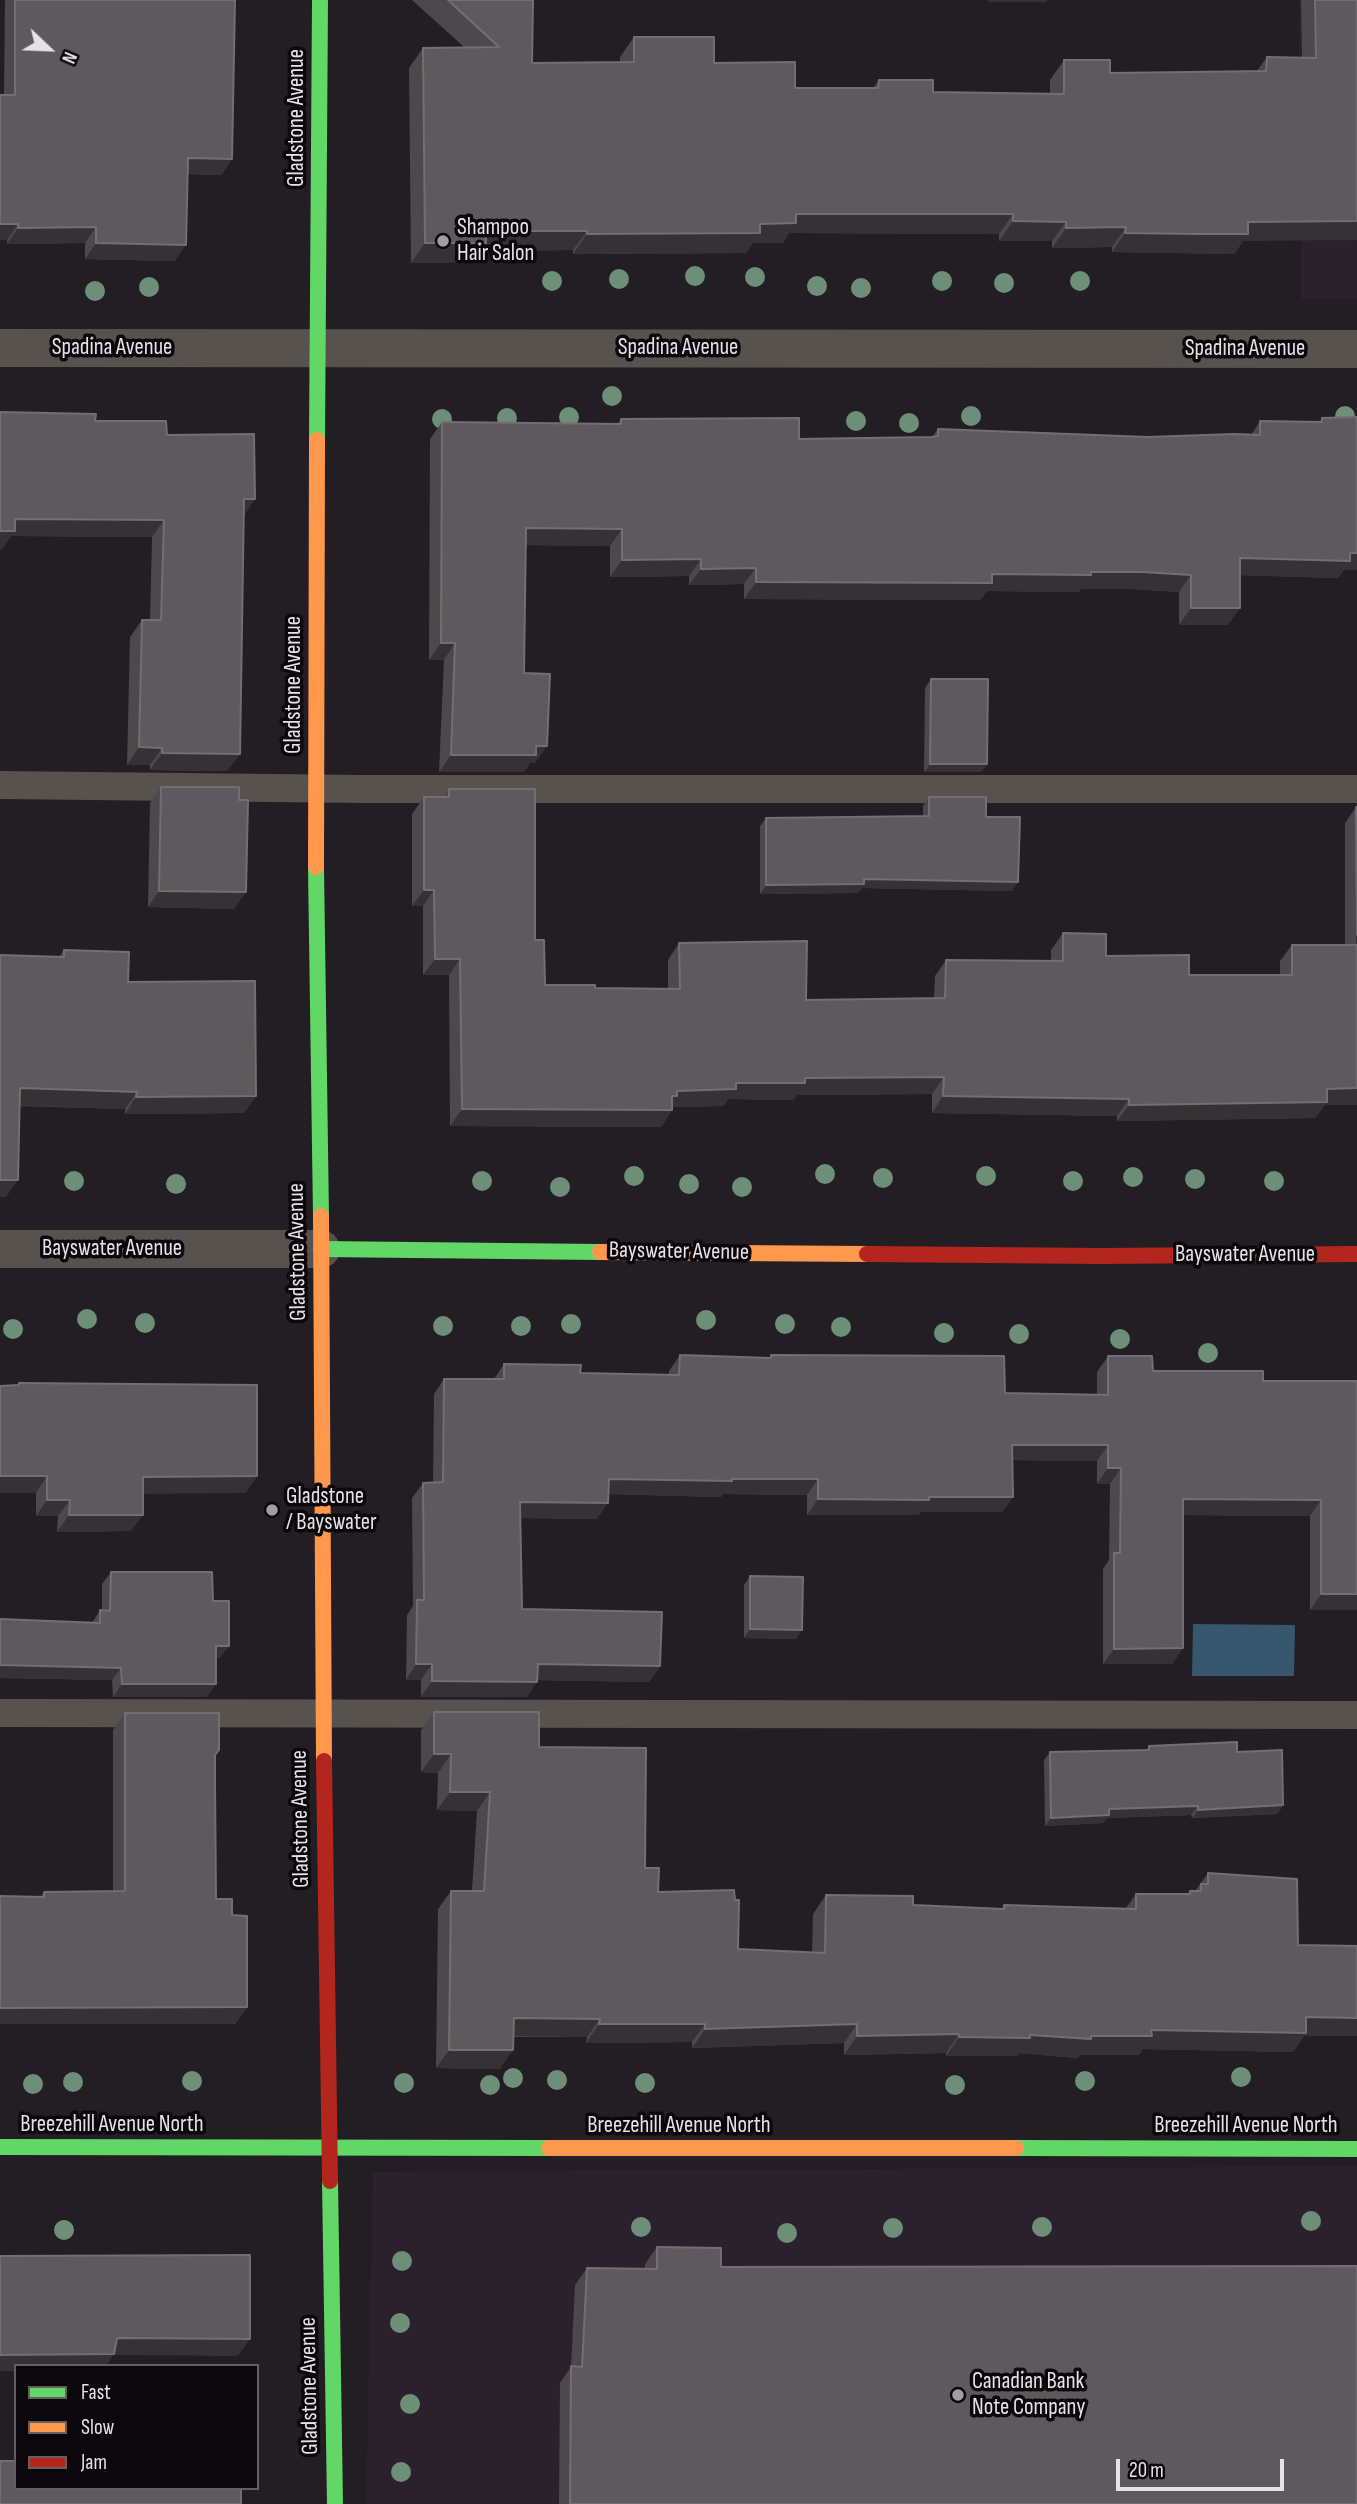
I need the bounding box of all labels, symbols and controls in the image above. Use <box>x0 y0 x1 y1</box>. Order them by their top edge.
north arrow <box>14 14 84 84</box>
text: N <box>56 48 81 67</box>
street label: Gladstone Avenue <box>283 49 311 187</box>
place label: Shampoo Hair Salon <box>457 214 534 268</box>
marker: Shampoo Hair Salon <box>435 233 451 249</box>
street label: Spadina Avenue <box>52 334 172 362</box>
street label: Spadina Avenue <box>618 334 738 362</box>
street label: Spadina Avenue <box>1185 335 1305 363</box>
street label: Gladstone Avenue <box>280 616 308 754</box>
street label: Gladstone Avenue <box>283 1183 313 1321</box>
street label: Bayswater Avenue <box>42 1235 182 1263</box>
street label: Bayswater Avenue <box>609 1237 749 1267</box>
street label: Bayswater Avenue <box>1175 1241 1315 1269</box>
place label: Gladstone / Bayswater <box>286 1483 377 1537</box>
marker: Gladstone / Bayswater <box>264 1502 280 1518</box>
street label: Gladstone Avenue <box>286 1750 316 1888</box>
street label: Breezehill Avenue North <box>20 2111 204 2139</box>
street label: Breezehill Avenue North <box>587 2112 771 2140</box>
street label: Breezehill Avenue North <box>1154 2112 1338 2140</box>
street label: Gladstone Avenue <box>295 2317 325 2455</box>
legend <box>14 2364 259 2490</box>
place label: Canadian Bank Note Company <box>972 2368 1085 2422</box>
text: Fast <box>81 2380 111 2405</box>
marker: Canadian Bank Note Company <box>950 2387 966 2403</box>
text: Slow <box>81 2415 114 2440</box>
scale bar <box>1119 2444 1287 2488</box>
text: Jam <box>81 2450 107 2475</box>
text: 20 m <box>1129 2458 1164 2483</box>

